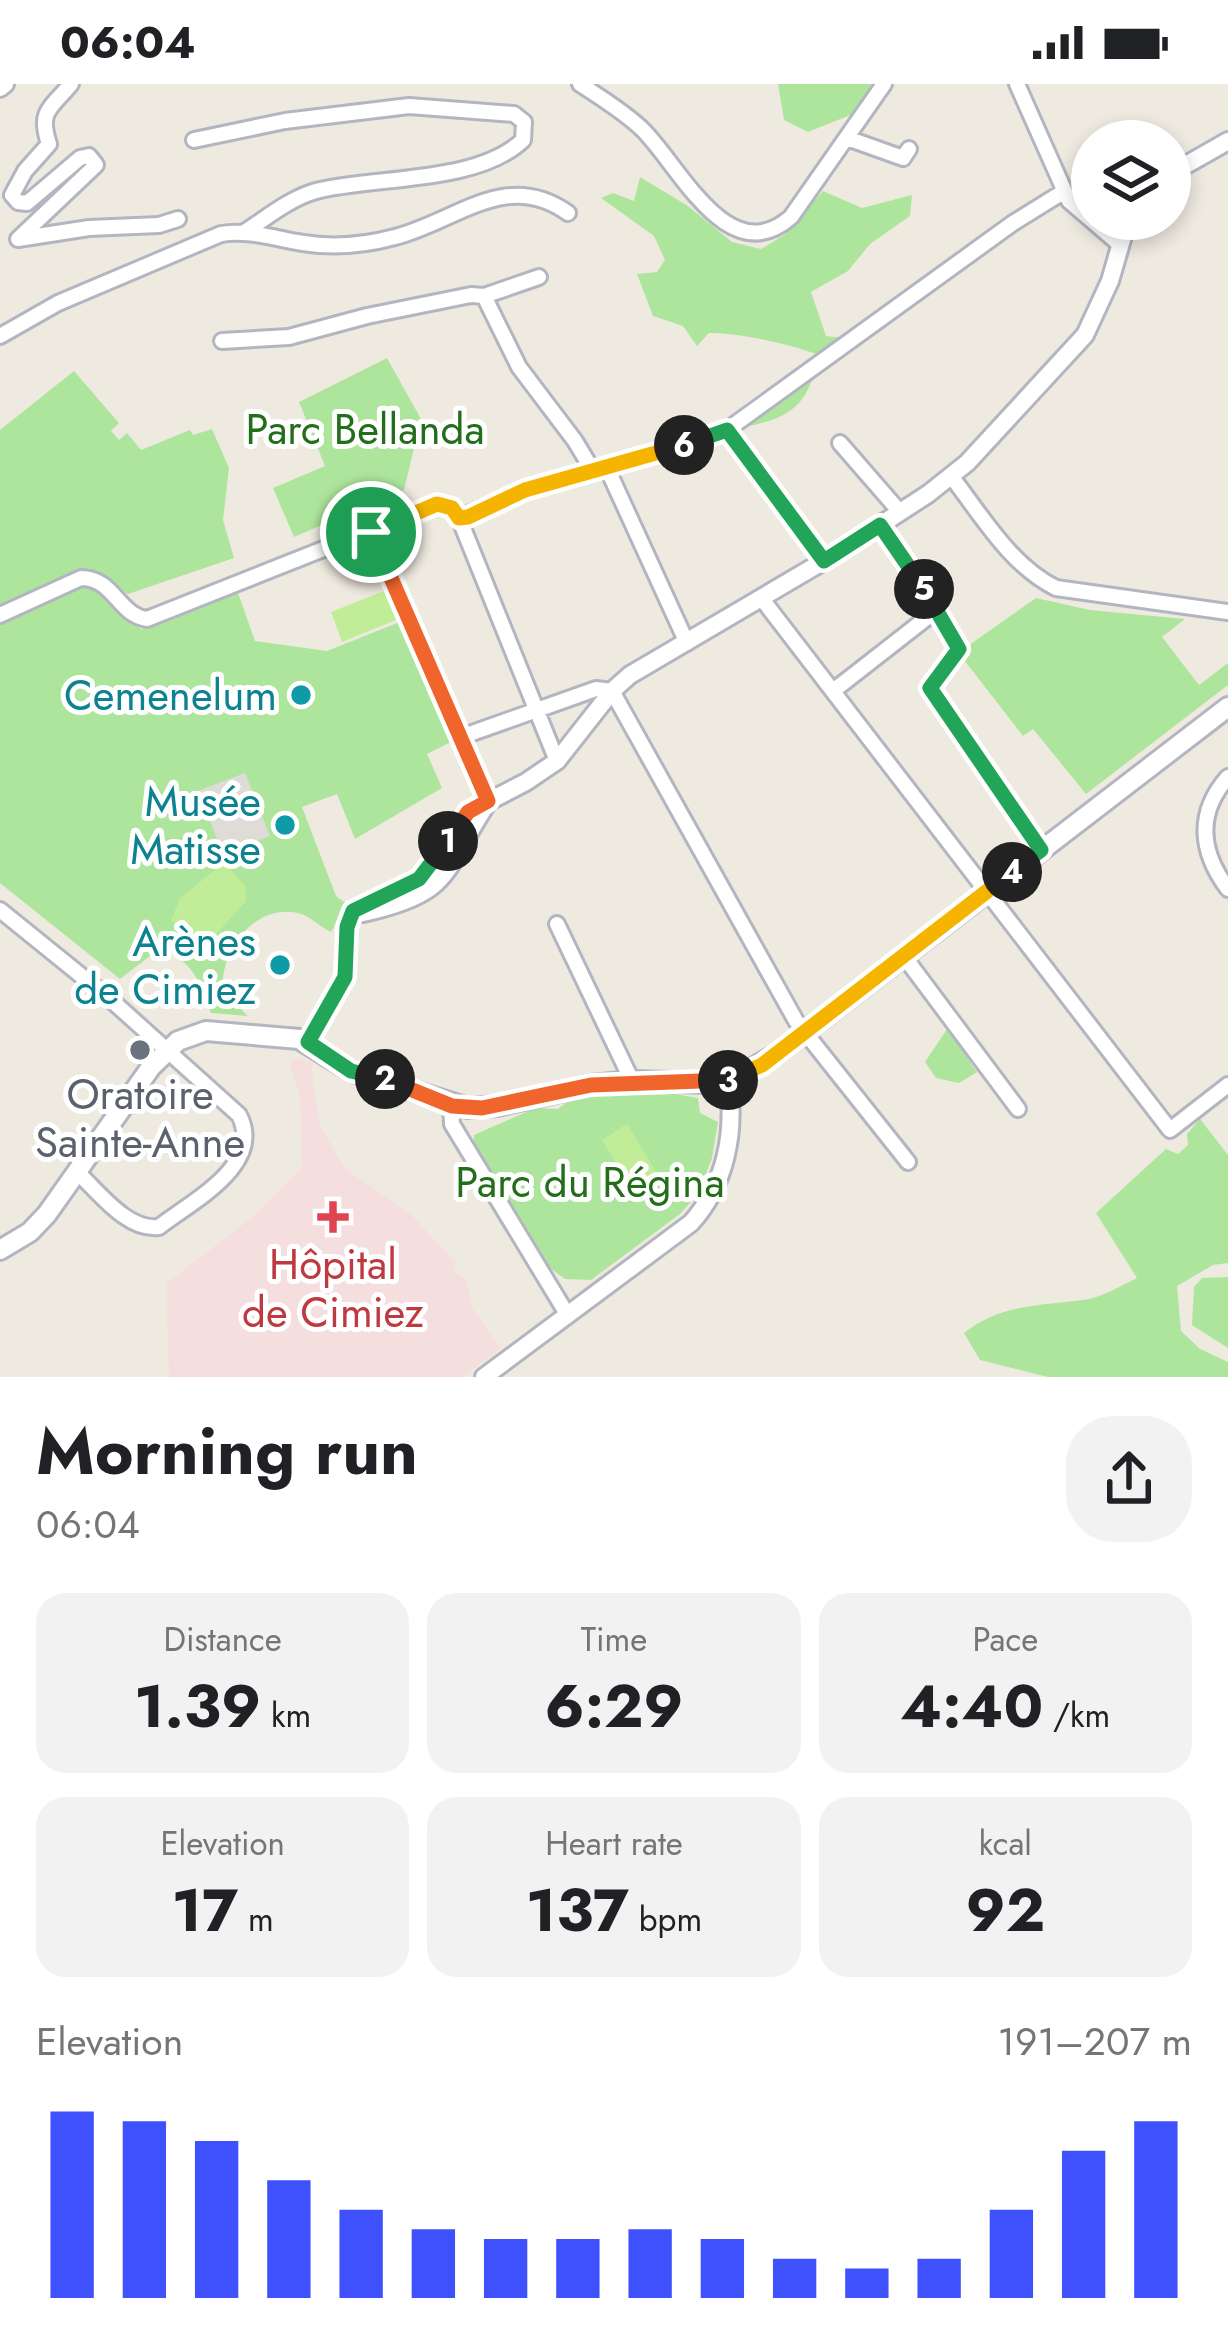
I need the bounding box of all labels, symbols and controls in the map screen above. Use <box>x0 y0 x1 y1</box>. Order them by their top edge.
text: 06:04 <box>60 10 196 75</box>
map controls <box>1071 120 1191 240</box>
button: layers <box>1071 120 1191 240</box>
park label: Parc Bellanda <box>245 399 485 460</box>
pin: 6 <box>654 415 714 475</box>
text: 6 <box>673 421 695 468</box>
pin <box>320 481 422 583</box>
icon: arrive <box>338 499 404 565</box>
pin: 5 <box>894 559 954 619</box>
text: 5 <box>913 565 935 612</box>
place label: Cemenelum <box>64 665 277 726</box>
marker: Cemenelum <box>288 682 314 708</box>
place label: Musée Matisse <box>130 771 261 880</box>
pin: 1 <box>418 811 478 871</box>
marker: Musée Matisse <box>272 812 298 838</box>
text: 1 <box>440 817 456 864</box>
pin: 4 <box>982 842 1042 902</box>
text: 4 <box>1000 848 1024 895</box>
place label: Arènes de Cimiez <box>74 911 256 1020</box>
marker: Arènes de Cimiez <box>267 952 293 978</box>
marker: Oratoire Sainte-Anne <box>127 1037 153 1063</box>
pin: 2 <box>355 1049 415 1109</box>
pin: 3 <box>698 1050 758 1110</box>
text: 2 <box>374 1055 396 1102</box>
text: 3 <box>718 1056 738 1103</box>
place label: Oratoire Sainte-Anne <box>35 1064 245 1173</box>
park label: Parc du Régina <box>455 1152 725 1213</box>
marker: Hôpital de Cimiez <box>317 1201 349 1233</box>
place label: Hôpital de Cimiez <box>242 1234 424 1343</box>
text: Morning run <box>36 1403 418 1499</box>
button: share <box>1066 1416 1192 1542</box>
text: 06:04 <box>36 1496 140 1553</box>
text: Distance <box>164 1616 282 1663</box>
text: Time <box>581 1616 647 1663</box>
text: Pace <box>972 1616 1038 1663</box>
text: 1.39 <box>134 1663 261 1750</box>
text: 6:29 <box>545 1663 683 1750</box>
text: 4:40 <box>900 1663 1043 1750</box>
text: km <box>261 1692 311 1739</box>
text: /km <box>1043 1692 1110 1739</box>
text: Elevation <box>160 1820 285 1867</box>
text: Heart rate <box>545 1820 683 1867</box>
text: kcal <box>979 1820 1032 1867</box>
text: 17 <box>171 1867 238 1954</box>
text: 137 <box>526 1867 629 1954</box>
text: 92 <box>966 1867 1045 1954</box>
text: m <box>238 1896 274 1943</box>
text: bpm <box>629 1896 702 1943</box>
text: Elevation <box>36 2013 183 2070</box>
text: 191–207 m <box>997 2013 1192 2070</box>

